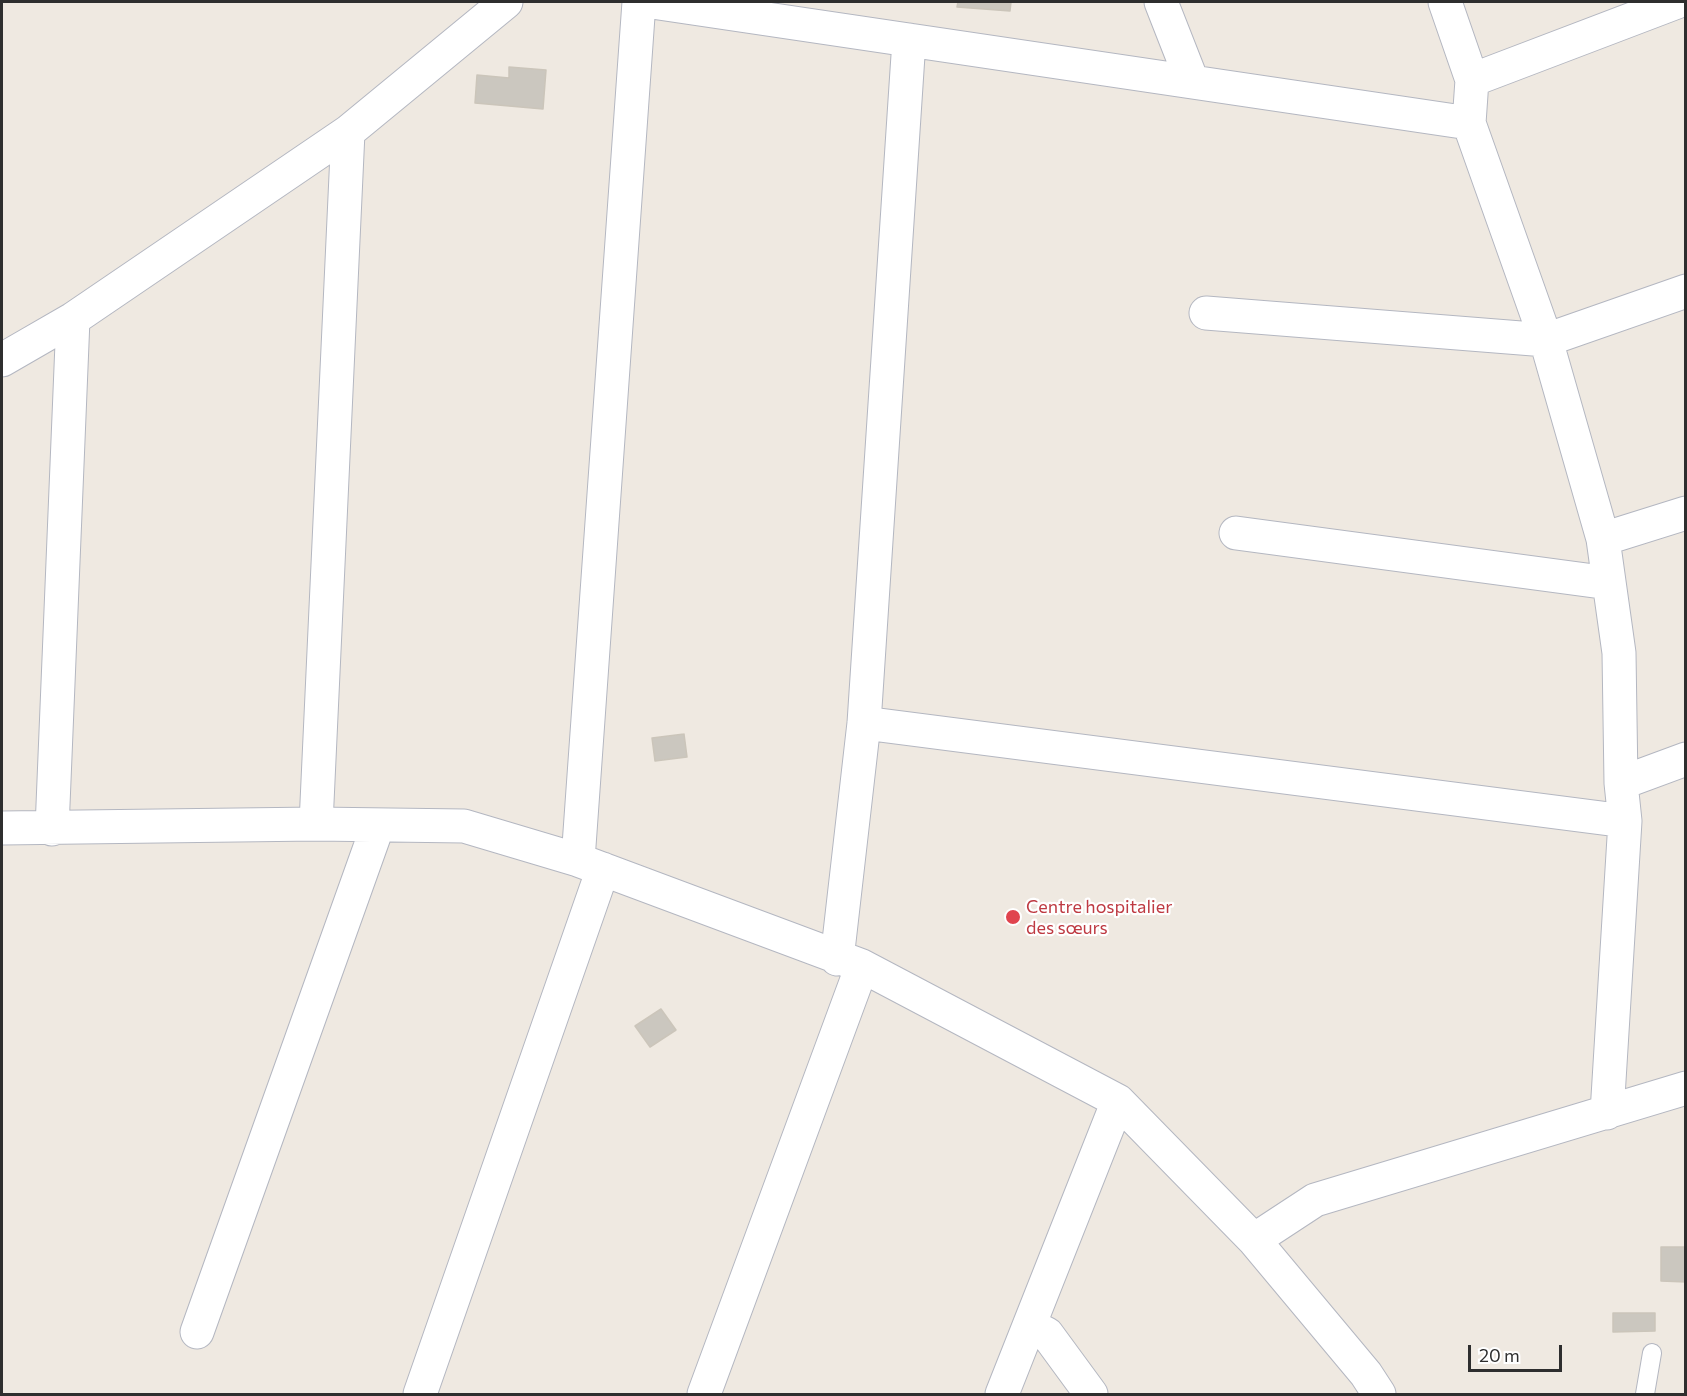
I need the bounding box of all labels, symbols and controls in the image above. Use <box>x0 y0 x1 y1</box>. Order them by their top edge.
place label: Centre hospitalier des sœurs <box>1026 896 1172 938</box>
marker: Centre hospitalier des sœurs <box>1004 908 1022 926</box>
scale bar <box>1471 1333 1566 1371</box>
text: 20 m <box>1479 1344 1520 1366</box>

